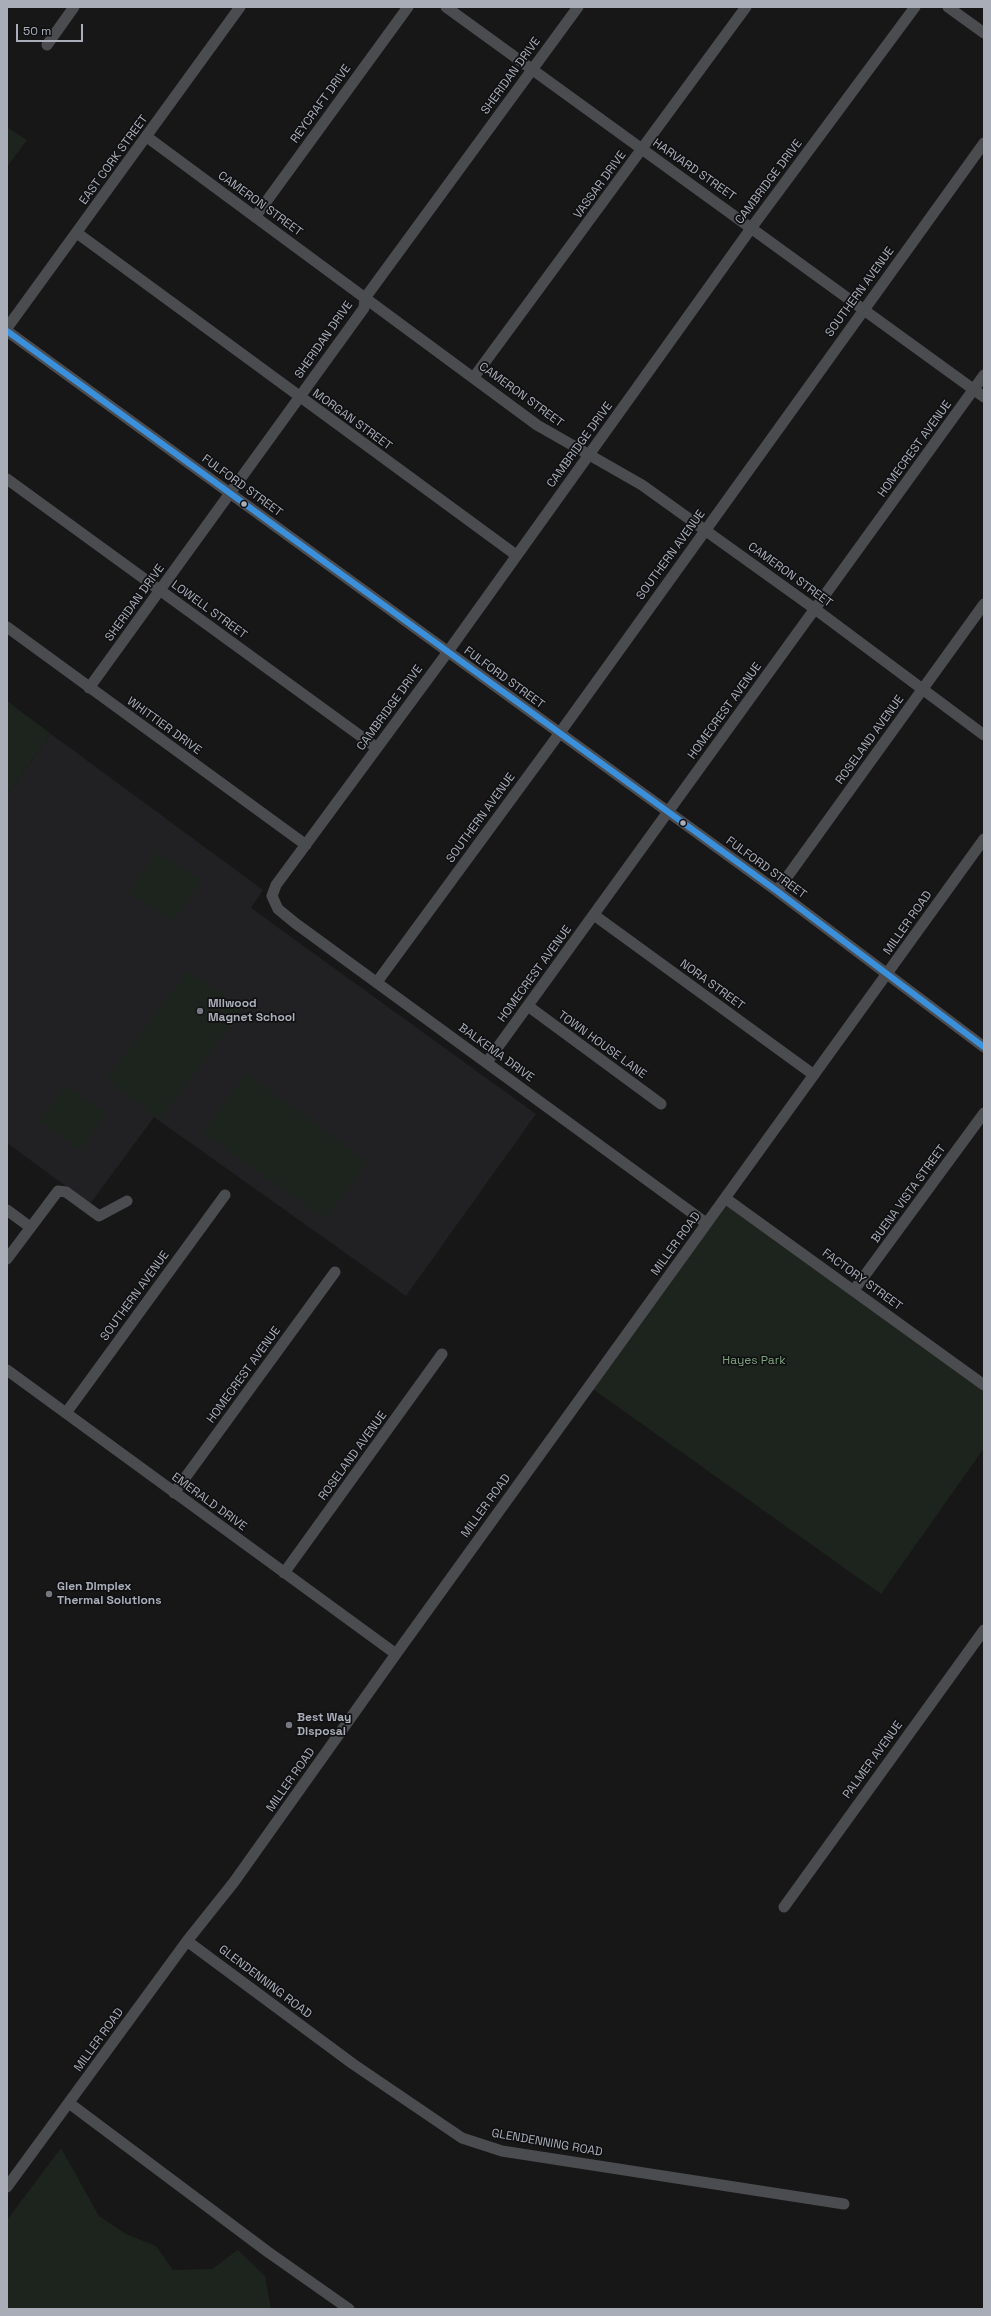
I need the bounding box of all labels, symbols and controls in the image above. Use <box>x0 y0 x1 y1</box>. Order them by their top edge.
scale bar <box>18 16 85 42</box>
text: 50 m <box>23 23 51 39</box>
street label: SHERIDAN DRIVE <box>478 35 544 117</box>
street label: REYCRAFT DRIVE <box>288 62 354 146</box>
street label: EAST CORK STREET <box>77 112 151 208</box>
street label: HARVARD STREET <box>650 136 738 204</box>
street label: CAMBRIDGE DRIVE <box>732 137 806 227</box>
street label: VASSAR DRIVE <box>571 148 629 222</box>
street label: CAMERON STREET <box>215 168 305 240</box>
street label: SOUTHERN AVENUE <box>823 244 897 340</box>
street label: SHERIDAN DRIVE <box>292 298 356 382</box>
street label: CAMERON STREET <box>476 359 566 431</box>
street label: MORGAN STREET <box>309 386 395 454</box>
street label: HOMECREST AVENUE <box>875 398 955 500</box>
street label: CAMBRIDGE DRIVE <box>544 399 616 491</box>
street label: FULFORD STREET <box>199 452 285 520</box>
unlabelled marker <box>239 499 249 509</box>
street label: SOUTHERN AVENUE <box>634 507 708 603</box>
street label: CAMERON STREET <box>745 539 835 611</box>
street label: SHERIDAN DRIVE <box>102 562 168 644</box>
street label: LOWELL STREET <box>168 578 250 642</box>
street label: FULFORD STREET <box>461 644 547 712</box>
street label: HOMECREST AVENUE <box>685 660 765 762</box>
street label: CAMBRIDGE DRIVE <box>354 662 426 754</box>
street label: ROSELAND AVENUE <box>833 693 907 787</box>
street label: WHITTIER DRIVE <box>124 694 204 758</box>
street label: SOUTHERN AVENUE <box>444 770 518 866</box>
unlabelled marker <box>678 818 688 828</box>
street label: FULFORD STREET <box>723 834 809 902</box>
street label: MILLER ROAD <box>881 888 935 958</box>
street label: HOMECREST AVENUE <box>495 923 575 1025</box>
street label: NORA STREET <box>677 957 747 1013</box>
place label: Milwood Magnet School <box>208 997 295 1025</box>
marker: Milwood Magnet School <box>195 1006 205 1016</box>
street label: TOWN HOUSE LANE <box>555 1008 649 1082</box>
street label: BALKEMA DRIVE <box>455 1021 537 1085</box>
street label: BUENA VISTA STREET <box>869 1142 949 1246</box>
street label: MILLER ROAD <box>648 1210 704 1278</box>
street label: FACTORY STREET <box>819 1246 905 1314</box>
street label: SOUTHERN AVENUE <box>98 1248 172 1344</box>
street label: HOMECREST AVENUE <box>204 1324 284 1426</box>
park label: Hayes Park <box>722 1354 786 1368</box>
street label: ROSELAND AVENUE <box>316 1409 390 1503</box>
street label: EMERALD DRIVE <box>169 1470 249 1534</box>
street label: MILLER ROAD <box>458 1472 514 1540</box>
place label: Glen Dimplex Thermal Solutions <box>57 1580 161 1608</box>
marker: Glen Dimplex Thermal Solutions <box>44 1589 54 1599</box>
place label: Best Way Disposal <box>297 1711 351 1739</box>
street label: PALMER AVENUE <box>840 1718 906 1802</box>
marker: Best Way Disposal <box>284 1720 294 1730</box>
street label: MILLER ROAD <box>264 1745 318 1815</box>
street label: GLENDENNING ROAD <box>216 1942 314 2022</box>
street label: MILLER ROAD <box>71 2006 127 2074</box>
street label: GLENDENNING ROAD <box>490 2126 604 2160</box>

